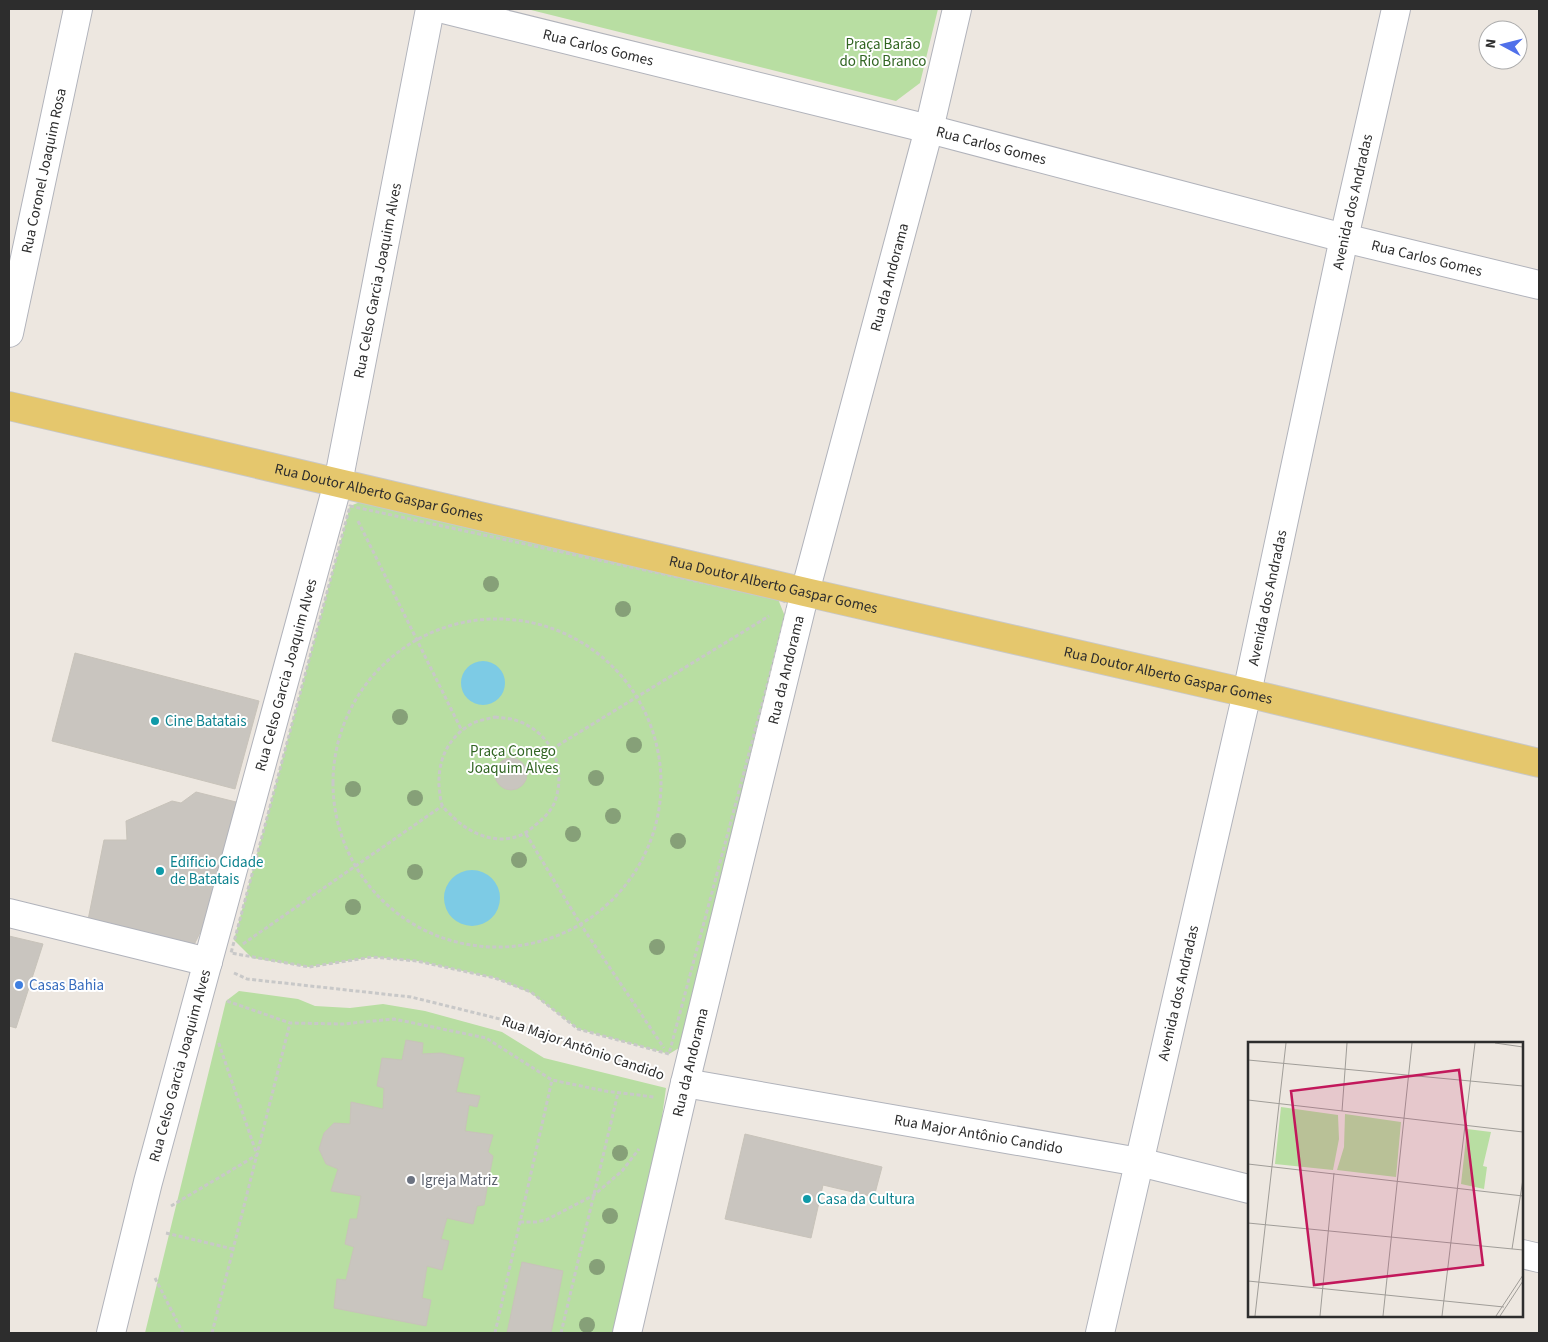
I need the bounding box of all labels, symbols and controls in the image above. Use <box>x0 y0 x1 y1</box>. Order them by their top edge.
north arrow <box>1478 20 1528 70</box>
street label: Rua Carlos Gomes <box>541 24 656 71</box>
park label: Praça Barão do Rio Branco <box>840 34 926 72</box>
text: N <box>1481 38 1502 49</box>
street label: Rua Coronel Joaquim Rosa <box>16 86 71 255</box>
street label: Rua Carlos Gomes <box>934 121 1049 170</box>
street label: Avenida dos Andradas <box>1327 132 1378 272</box>
street label: Rua Celso Garcia Joaquim Alves <box>348 181 407 380</box>
street label: Rua da Andorama <box>865 221 914 334</box>
street label: Rua Carlos Gomes <box>1369 234 1485 281</box>
street label: Rua Doutor Alberto Gaspar Gomes <box>273 458 485 527</box>
street label: Avenida dos Andradas <box>1243 528 1292 668</box>
street label: Rua Doutor Alberto Gaspar Gomes <box>667 550 880 619</box>
street label: Rua Celso Garcia Joaquim Alves <box>250 576 322 773</box>
street label: Rua da Andorama <box>763 613 809 726</box>
street label: Rua Doutor Alberto Gaspar Gomes <box>1062 641 1275 709</box>
place label: Cine Batatais <box>165 711 246 732</box>
marker: Cine Batatais <box>149 715 161 727</box>
park label: Praça Conego Joaquim Alves <box>468 741 558 779</box>
place label: Edificio Cidade de Batatais <box>170 852 263 890</box>
marker: Edificio Cidade de Batatais <box>154 865 166 877</box>
street label: Avenida dos Andradas <box>1152 923 1204 1063</box>
street label: Rua Celso Garcia Joaquim Alves <box>143 967 216 1164</box>
place label: Casas Bahia <box>29 975 104 996</box>
marker: Casas Bahia <box>13 979 25 991</box>
street label: Rua da Andorama <box>667 1006 714 1119</box>
street label: Rua Major Antônio Candido <box>499 1010 667 1086</box>
inset map <box>1248 1042 1523 1317</box>
street label: Rua Major Antônio Candido <box>892 1109 1065 1159</box>
place label: Igreja Matriz <box>421 1170 498 1191</box>
marker: Igreja Matriz <box>405 1174 417 1186</box>
place label: Casa da Cultura <box>817 1189 915 1210</box>
marker: Casa da Cultura <box>801 1193 813 1205</box>

